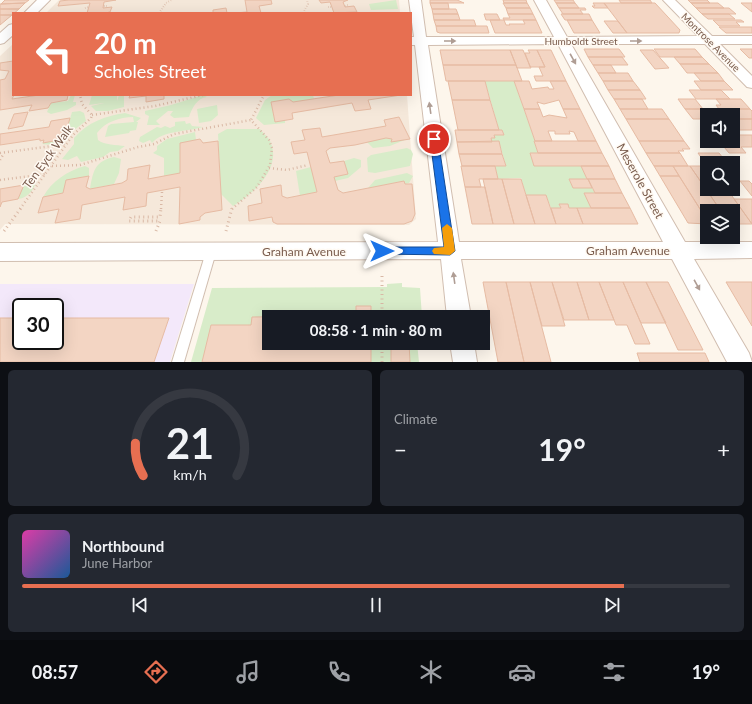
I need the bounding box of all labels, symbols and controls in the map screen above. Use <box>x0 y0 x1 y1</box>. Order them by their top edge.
street label: Montrose Avenue <box>679 10 743 74</box>
text: 20 m <box>94 26 157 60</box>
icon: left <box>28 28 80 80</box>
street label: Humboldt Street <box>544 35 618 47</box>
one-way arrow <box>444 38 457 44</box>
one-way arrow <box>630 38 643 44</box>
one-way arrow <box>569 53 576 65</box>
text: Scholes Street <box>94 60 206 82</box>
one-way arrow <box>427 102 433 114</box>
map controls <box>700 108 740 244</box>
button: sound <box>700 108 740 148</box>
street label: Ten Eyck Walk <box>19 121 76 192</box>
pin <box>417 122 451 156</box>
icon: arrive <box>423 128 445 150</box>
street label: Meserole Street <box>614 141 668 222</box>
button: search <box>700 156 740 196</box>
button: layers <box>700 204 740 244</box>
position arrow <box>361 230 403 272</box>
street label: Graham Avenue <box>586 243 670 258</box>
street label: Graham Avenue <box>262 244 346 259</box>
one-way arrow <box>450 272 457 284</box>
one-way arrow <box>694 279 701 291</box>
speed limit sign: 30 <box>12 298 64 350</box>
text: 08:58 · 1 min · 80 m <box>310 321 442 339</box>
text: Climate <box>394 411 437 427</box>
text: 21 <box>166 418 214 468</box>
text: 19° <box>538 431 586 467</box>
text: − <box>394 436 407 463</box>
text: + <box>717 436 730 463</box>
text: km/h <box>173 466 207 483</box>
text: Northbound <box>82 537 164 555</box>
text: June Harbor <box>82 555 152 571</box>
icon: previous <box>129 594 151 616</box>
icon: pause <box>365 594 387 616</box>
icon: next <box>601 594 623 616</box>
icon: directions <box>142 658 170 686</box>
icon: music <box>234 658 262 686</box>
icon: phone <box>325 658 353 686</box>
icon: climate <box>417 658 445 686</box>
icon: car <box>508 658 536 686</box>
icon: filters <box>600 658 628 686</box>
text: 08:57 <box>32 661 78 683</box>
text: 19° <box>692 661 720 683</box>

